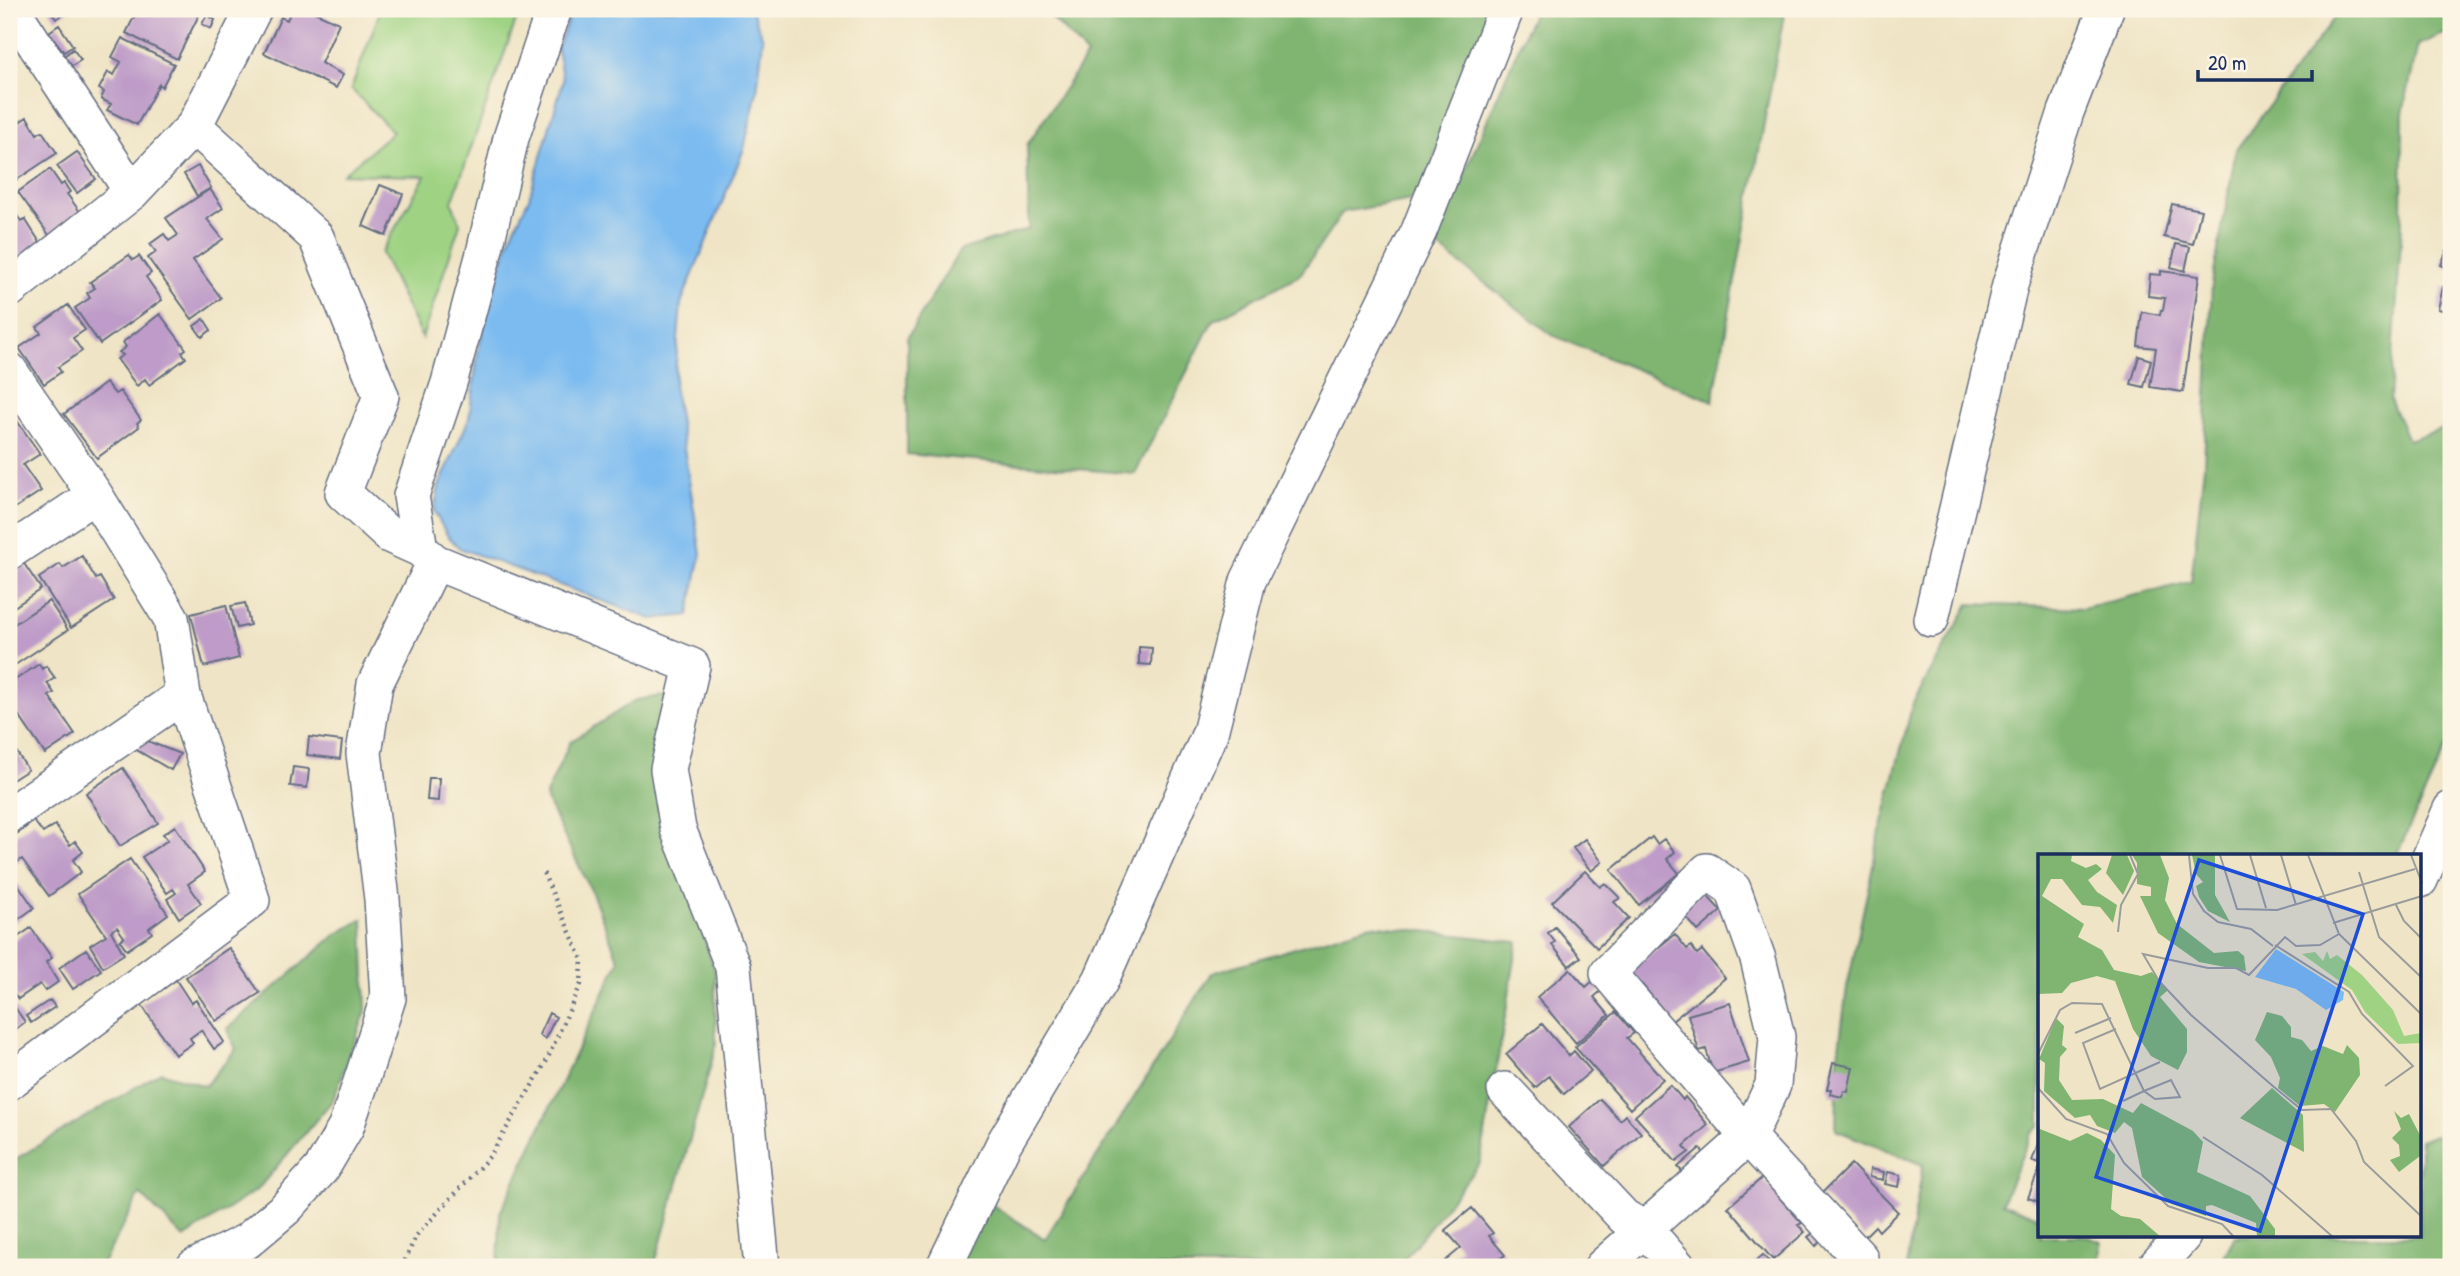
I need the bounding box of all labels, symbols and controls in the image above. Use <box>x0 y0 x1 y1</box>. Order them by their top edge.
scale bar <box>2198 38 2311 82</box>
text: 20 m <box>2208 48 2246 77</box>
inset map <box>2038 854 2422 1238</box>

